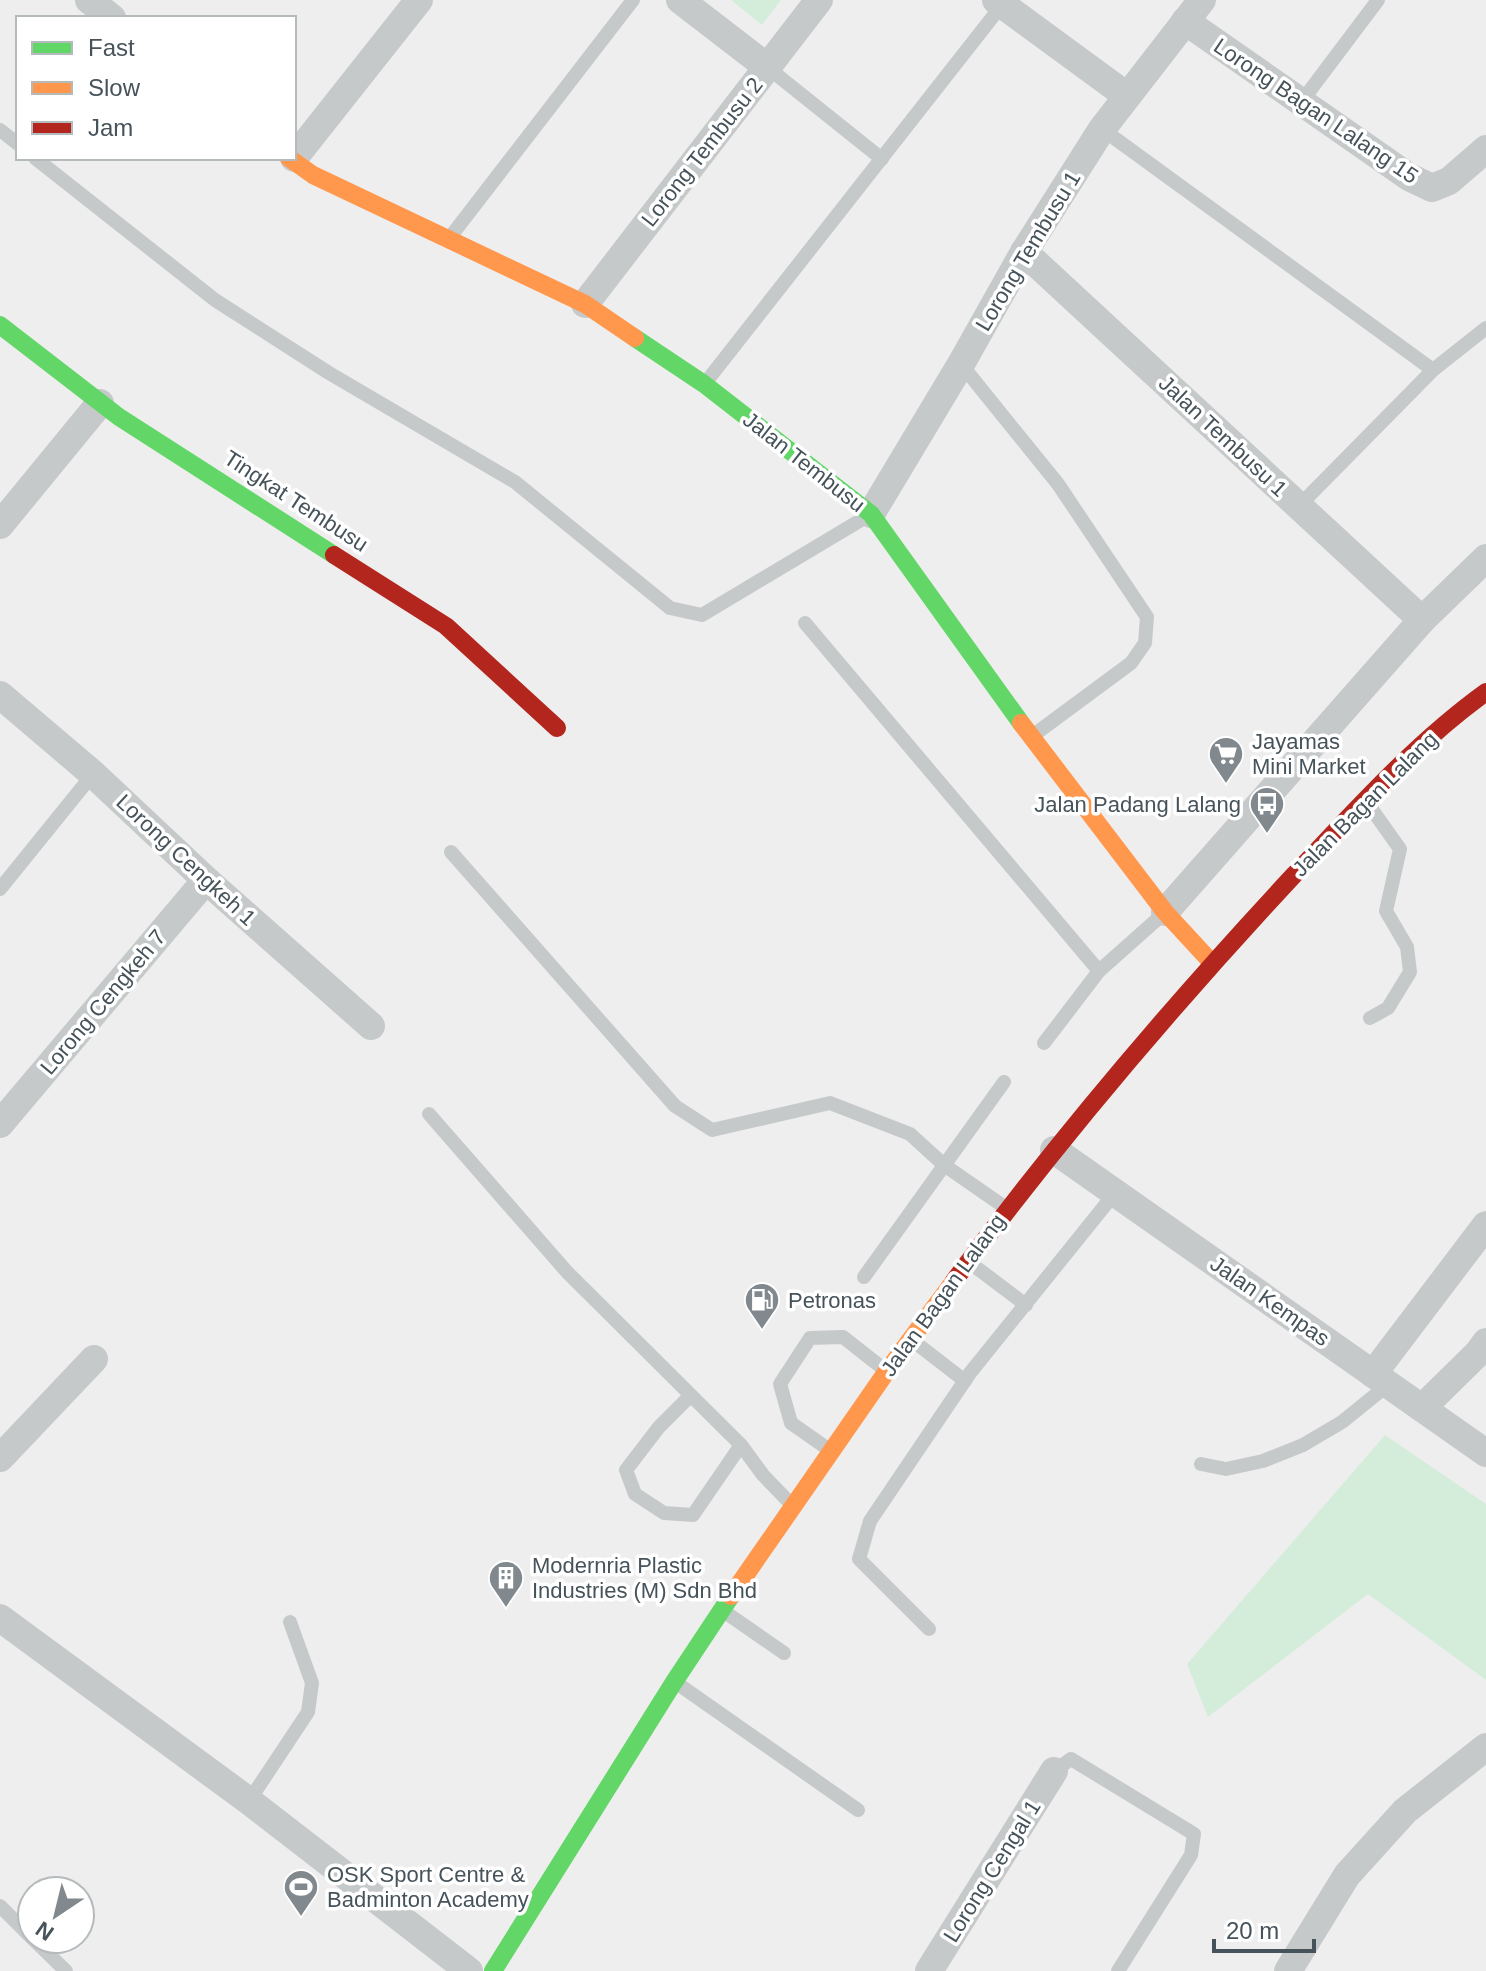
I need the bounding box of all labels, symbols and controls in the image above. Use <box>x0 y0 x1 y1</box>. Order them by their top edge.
legend <box>16 16 296 160</box>
street label: Lorong Bagan Lalang 15 <box>1209 33 1423 189</box>
text: Fast <box>88 34 135 61</box>
street label: Lorong Tembusu 2 <box>636 73 768 231</box>
text: Slow <box>88 74 141 101</box>
text: Jam <box>88 114 133 141</box>
street label: Lorong Tembusu 1 <box>970 167 1086 335</box>
street label: Jalan Tembusu 1 <box>1154 370 1292 502</box>
street label: Jalan Tembusu <box>738 407 870 517</box>
street label: Tingkat Tembusu <box>219 445 373 557</box>
street label: Jalan Bagan Lalang <box>1287 726 1443 882</box>
place label: Jayamas Mini Market <box>1252 729 1366 779</box>
supermarket icon: Jayamas Mini Market <box>1207 735 1245 785</box>
bus stop icon: Jalan Padang Lalang <box>1248 785 1286 835</box>
street label: Lorong Cengkeh 1 <box>111 789 261 931</box>
place label: Jalan Padang Lalang <box>1034 792 1241 817</box>
street label: Lorong Cengkeh 7 <box>35 925 171 1079</box>
street label: Jalan Bagan Lalang <box>876 1209 1010 1381</box>
street label: Jalan Kempas <box>1206 1251 1334 1351</box>
fuel station icon: Petronas <box>743 1281 781 1331</box>
place label: Petronas <box>788 1288 876 1313</box>
place label: Modernria Plastic Industries (M) Sdn Bhd <box>532 1553 757 1603</box>
building icon: Modernria Plastic Industries (M) Sdn Bhd <box>487 1559 525 1609</box>
street label: Lorong Cengal 1 <box>938 1795 1046 1947</box>
place label: OSK Sport Centre & Badminton Academy <box>327 1862 529 1912</box>
sports icon: OSK Sport Centre & Badminton Academy <box>282 1868 320 1918</box>
north arrow <box>16 1875 96 1955</box>
scale bar <box>1214 1903 1314 1953</box>
text: N <box>31 1916 58 1946</box>
text: 20 m <box>1226 1917 1279 1944</box>

